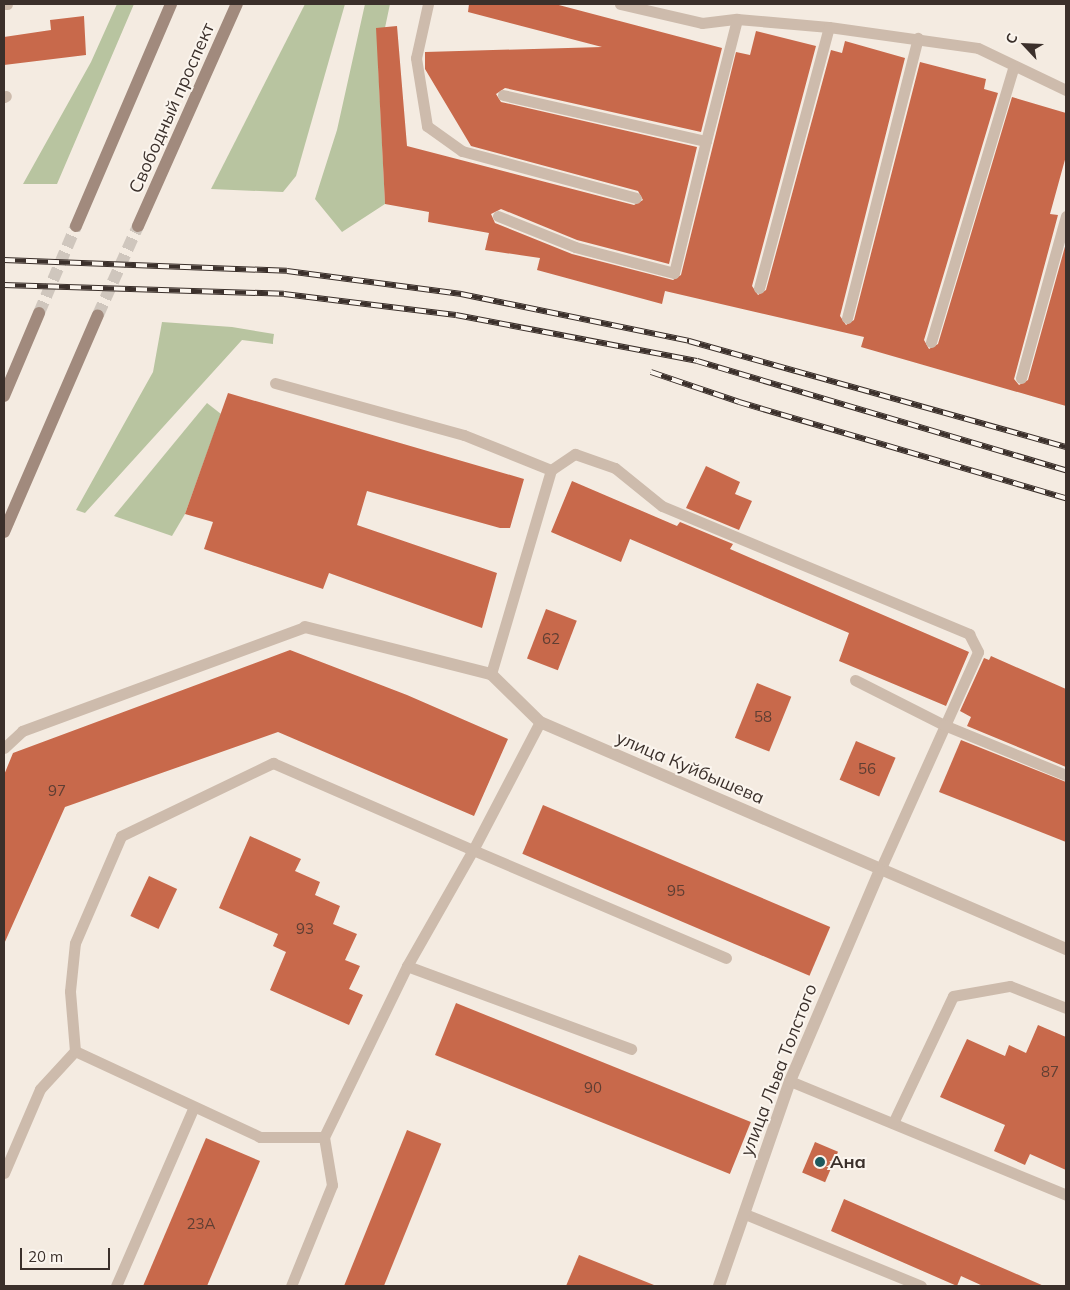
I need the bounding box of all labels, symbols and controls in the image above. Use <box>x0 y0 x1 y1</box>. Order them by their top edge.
street label: Свободный проспект <box>125 20 219 196</box>
north arrow <box>1000 20 1050 70</box>
text: С <box>1001 31 1022 47</box>
house number: 62 <box>542 630 560 648</box>
house number: 58 <box>754 708 772 726</box>
street label: улица Куйбышева <box>613 727 767 809</box>
house number: 56 <box>858 760 876 778</box>
house number: 97 <box>48 782 66 800</box>
house number: 95 <box>667 882 685 900</box>
house number: 93 <box>296 920 314 938</box>
street label: улица Льва Толстого <box>736 981 822 1159</box>
house number: 87 <box>1041 1063 1059 1081</box>
house number: 90 <box>584 1079 602 1097</box>
place label: Ана <box>830 1151 866 1173</box>
marker: Ана <box>814 1156 826 1168</box>
house number: 23А <box>186 1215 216 1233</box>
scale bar <box>22 1238 112 1270</box>
text: 20 m <box>28 1247 63 1266</box>

